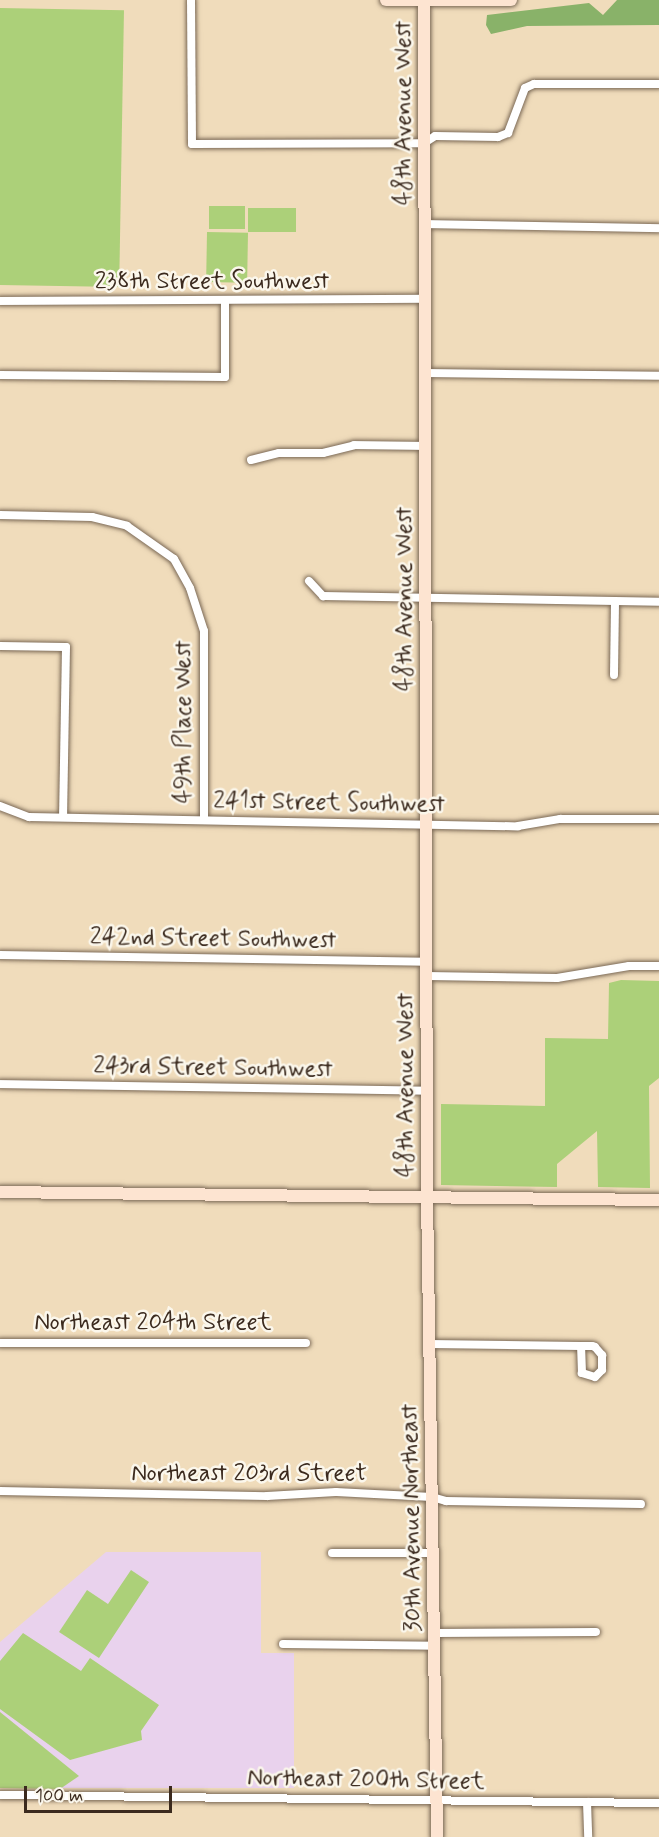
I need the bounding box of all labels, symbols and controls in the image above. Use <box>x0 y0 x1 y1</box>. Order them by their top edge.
street label: 48th Avenue West <box>390 21 418 205</box>
street label: 238th Street Southwest <box>95 268 329 296</box>
street label: 48th Avenue West <box>391 507 419 691</box>
street label: 49th Place West <box>170 640 198 804</box>
street label: 241st Street Southwest <box>213 787 445 819</box>
street label: 242nd Street Southwest <box>91 922 335 956</box>
street label: 48th Avenue West <box>392 993 420 1177</box>
street label: 243rd Street Southwest <box>94 1052 332 1084</box>
street label: Northeast 204th Street <box>34 1309 272 1337</box>
street label: 30th Avenue Northeast <box>396 1403 428 1633</box>
street label: Northeast 203rd Street <box>132 1460 366 1488</box>
street label: Northeast 200th Street <box>247 1764 485 1796</box>
scale bar <box>27 1774 176 1812</box>
text: 100 m <box>35 1784 83 1808</box>

